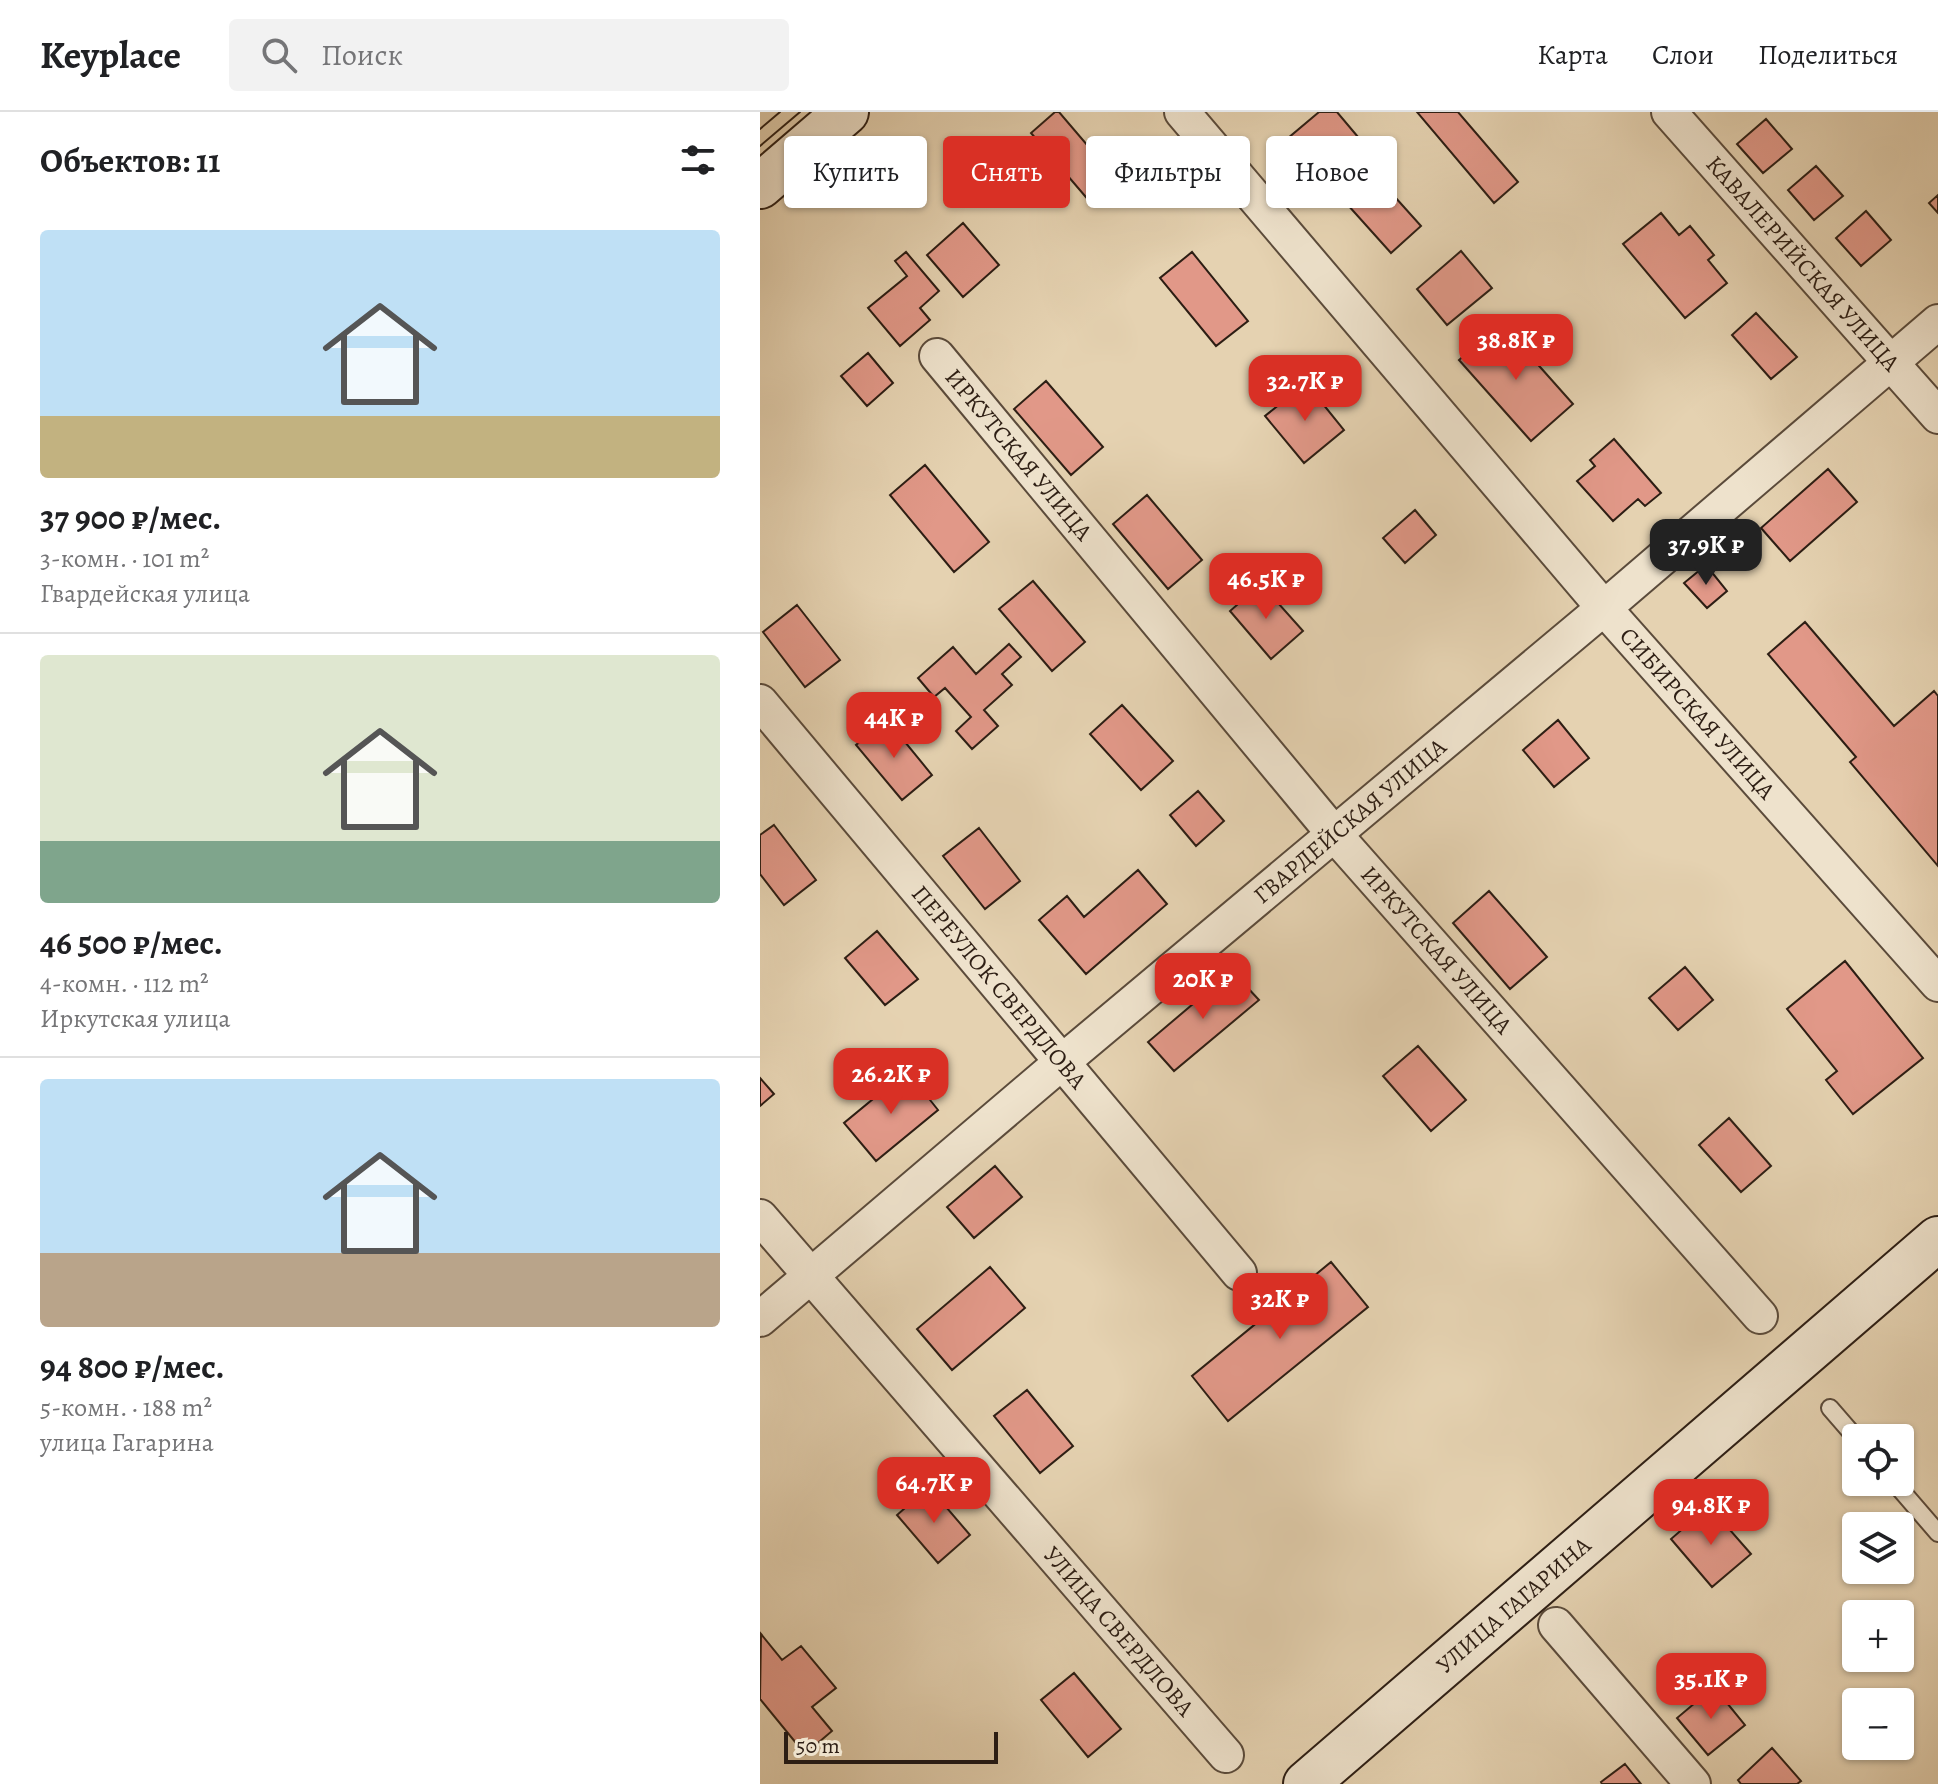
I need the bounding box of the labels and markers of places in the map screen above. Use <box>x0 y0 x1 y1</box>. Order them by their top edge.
pin: 38.8K ₽ <box>1442 314 1590 382</box>
pin: 32.7K ₽ <box>1231 355 1379 423</box>
pin: 37.9K ₽ <box>1632 519 1780 587</box>
pin: 46.5K ₽ <box>1192 553 1340 621</box>
pin: 44K ₽ <box>838 692 950 760</box>
pin: 20K ₽ <box>1147 953 1259 1021</box>
pin: 26.2K ₽ <box>817 1048 965 1116</box>
pin: 32K ₽ <box>1224 1273 1336 1341</box>
pin: 64.7K ₽ <box>860 1457 1008 1525</box>
pin: 94.8K ₽ <box>1637 1479 1785 1547</box>
pin: 35.1K ₽ <box>1637 1653 1785 1721</box>

